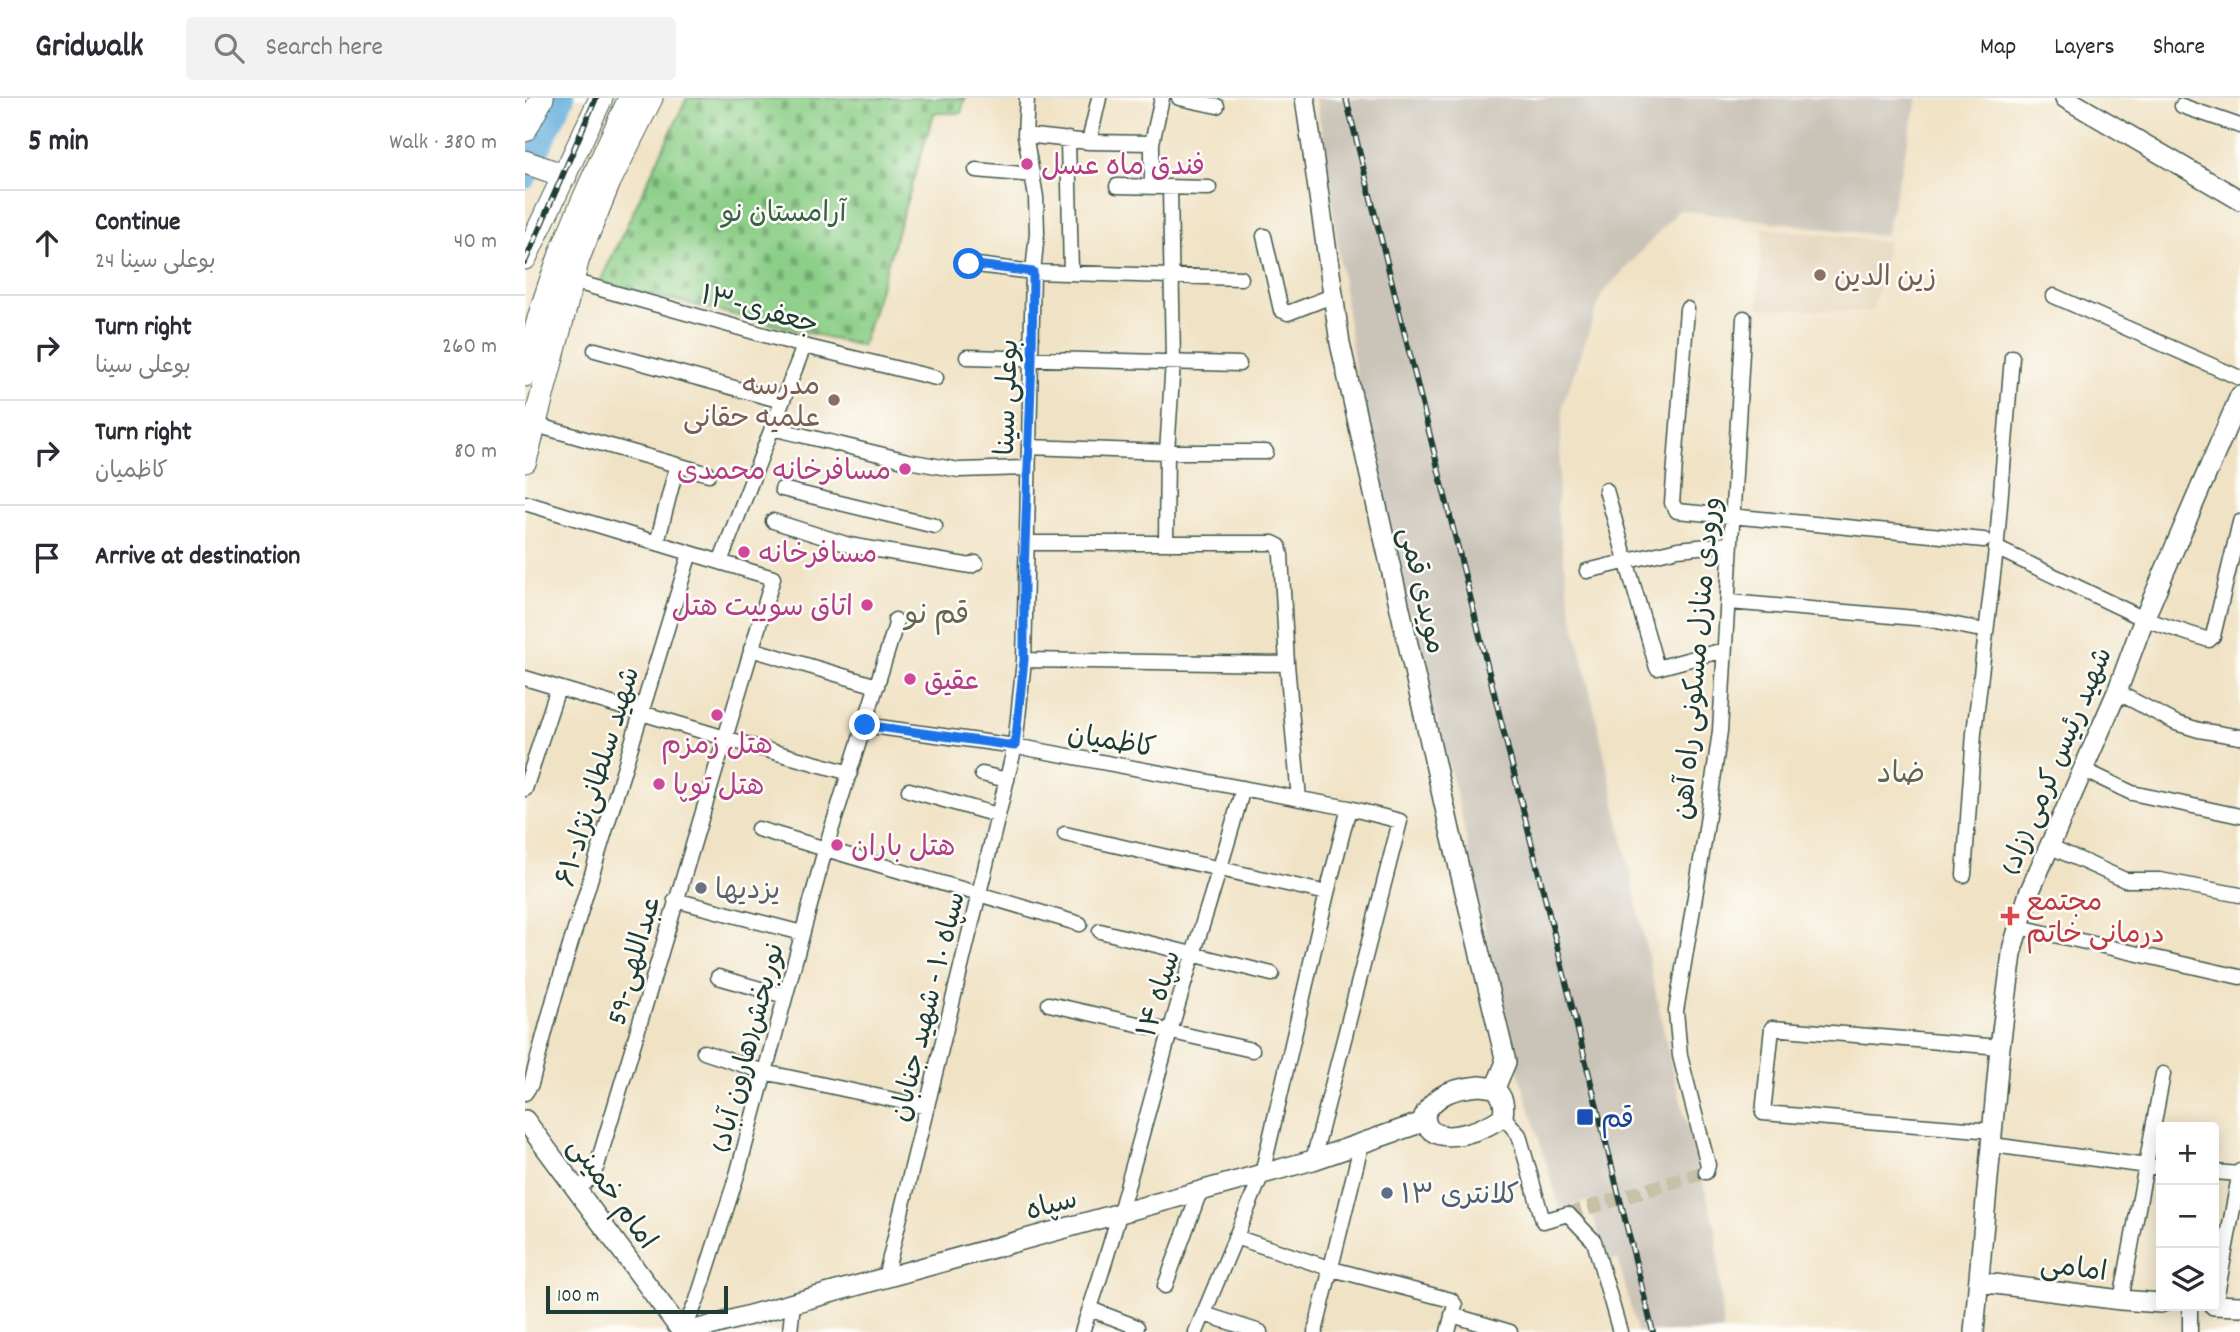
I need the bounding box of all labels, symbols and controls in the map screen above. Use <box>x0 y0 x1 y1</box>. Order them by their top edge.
search box <box>186 17 676 80</box>
text: Gridwalk <box>35 25 144 72</box>
icon: search <box>210 29 248 67</box>
text: Search here <box>266 30 383 67</box>
text: Map <box>1980 31 2016 65</box>
text: Layers <box>2054 31 2115 65</box>
text: Share <box>2153 31 2205 65</box>
text: 5 min <box>28 122 89 165</box>
text: Walk · 380 m <box>389 127 497 160</box>
place label: فندق ماه عسل <box>1041 149 1205 189</box>
marker: فندق ماه عسل <box>1019 156 1035 172</box>
park label: آرامستان نو <box>720 196 847 236</box>
text: Continue <box>95 205 180 242</box>
icon: ahead <box>28 224 66 262</box>
text: 40 m <box>454 226 497 259</box>
text: بوعلی سینا 24 <box>95 246 216 279</box>
route start <box>953 248 984 279</box>
place label: زین الدین <box>1834 260 1936 300</box>
marker: زین الدین <box>1812 267 1828 283</box>
street label: جعفری-۱۳ <box>695 278 822 348</box>
text: Turn right <box>95 310 192 347</box>
icon: right <box>28 329 66 367</box>
text: 260 m <box>442 331 497 364</box>
street label: بوعلی سینا <box>988 338 1032 456</box>
text: بوعلی سینا <box>95 351 191 384</box>
place label: مدرسه علمیه حقانی <box>683 369 820 441</box>
marker: مدرسه علمیه حقانی <box>826 392 842 408</box>
text: Turn right <box>95 415 192 452</box>
icon: right <box>28 434 66 472</box>
text: 80 m <box>454 436 497 469</box>
place label: مسافرخانه محمدی <box>677 454 891 494</box>
text: کاظمیان <box>95 456 168 489</box>
marker: مسافرخانه محمدی <box>897 461 913 477</box>
street label: ورودی منازل مسکونی راه آهن <box>1666 495 1734 822</box>
street label: مویدی قمی <box>1385 524 1453 659</box>
place label: مسافرخانه <box>758 537 877 577</box>
icon: arrive <box>28 539 66 577</box>
text: Arrive at destination <box>95 539 300 576</box>
marker: مسافرخانه <box>736 544 752 560</box>
place label: اتاق سوییت هتل <box>671 590 853 630</box>
district label: قم نو <box>903 596 969 639</box>
marker: اتاق سوییت هتل <box>859 597 875 613</box>
street label: شهید رئیس کرمی (زاد) <box>1994 642 2126 882</box>
street label: شهید سلطانی‌نژاد-۶۱ <box>548 663 653 892</box>
place label: عقیق <box>924 664 979 704</box>
marker: عقیق <box>902 671 918 687</box>
marker: هتل زمزم <box>709 707 725 723</box>
route end <box>849 709 880 740</box>
street label: کاظمیان <box>1064 717 1158 771</box>
place label: هتل زمزم <box>661 728 773 768</box>
district label: ضاد <box>1877 755 1925 798</box>
place label: هتل توپا <box>673 769 764 809</box>
marker: هتل توپا <box>651 776 667 792</box>
place label: هتل باران <box>851 830 955 870</box>
marker: هتل باران <box>829 837 845 853</box>
place label: یزدیها <box>715 873 780 913</box>
marker: یزدیها <box>693 880 709 896</box>
place label: مجتمع درمانی خاتم <box>2026 885 2165 957</box>
street label: سپاه ۱۰ - شهید جنابان <box>883 888 979 1127</box>
street label: عبداللهی-59 <box>599 892 674 1030</box>
marker: مجتمع درمانی خاتم <box>2000 906 2020 926</box>
street label: نوربخش(هارون آباد) <box>704 939 798 1157</box>
street label: سپاه ۱۴ <box>1130 946 1194 1043</box>
place label: قم <box>1601 1102 1634 1142</box>
marker: قم <box>1575 1107 1595 1127</box>
map controls <box>2156 1122 2219 1311</box>
button: + <box>2156 1122 2219 1185</box>
street label: امام خمینی <box>555 1130 665 1260</box>
place label: کلانتری ۱۳ <box>1401 1178 1519 1218</box>
street label: سپاه <box>1022 1182 1083 1234</box>
marker: کلانتری ۱۳ <box>1379 1185 1395 1201</box>
button: − <box>2156 1185 2219 1248</box>
street label: امامی <box>2038 1247 2109 1295</box>
button: layers <box>2156 1248 2219 1311</box>
scale bar <box>546 1283 728 1315</box>
text: 100 m <box>557 1284 599 1311</box>

